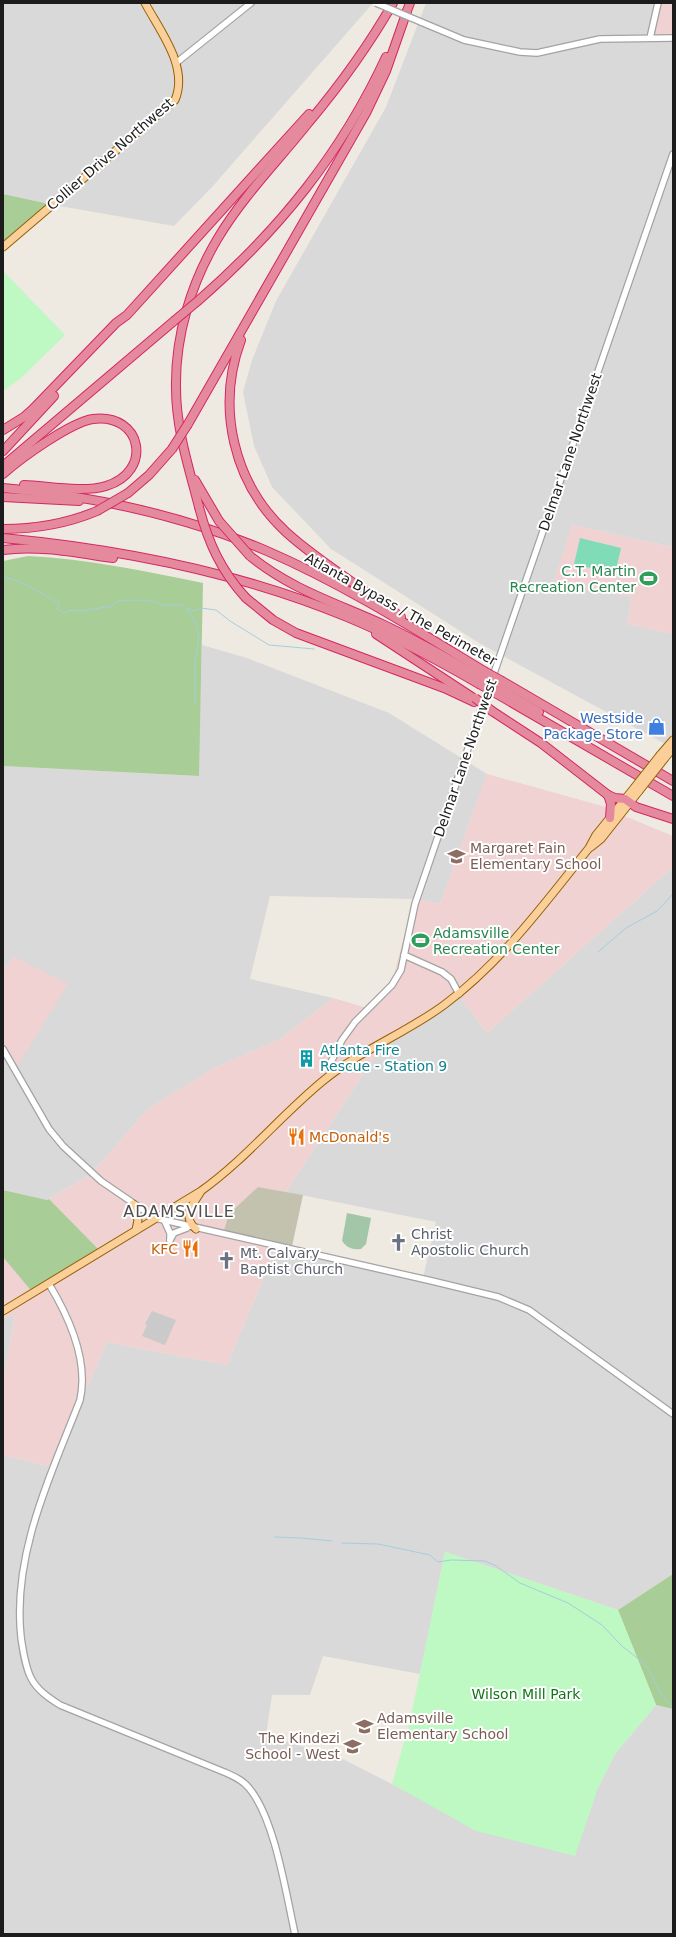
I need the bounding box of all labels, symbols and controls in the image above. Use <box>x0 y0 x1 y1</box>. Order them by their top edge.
street label: Collier Drive Northwest <box>43 94 177 213</box>
street label: Delmar Lane Northwest <box>535 370 605 533</box>
street label: Atlanta Bypass / The Perimeter <box>302 549 500 669</box>
place label: C.T. Martin Recreation Center <box>510 563 636 595</box>
sports icon: C.T. Martin Recreation Center <box>639 569 659 589</box>
street label: Delmar Lane Northwest <box>430 676 500 839</box>
place label: Westside Package Store <box>544 710 643 742</box>
shop icon: Westside Package Store <box>646 716 666 736</box>
place label: Margaret Fain Elementary School <box>470 840 602 872</box>
school or university icon: Margaret Fain Elementary School <box>447 846 467 866</box>
place label: Adamsville Recreation Center <box>433 925 560 957</box>
sports icon: Adamsville Recreation Center <box>410 931 430 951</box>
place label: Atlanta Fire Rescue - Station 9 <box>320 1042 447 1074</box>
building icon: Atlanta Fire Rescue - Station 9 <box>297 1048 317 1068</box>
restaurant icon: McDonald's <box>286 1127 306 1147</box>
place label: McDonald's <box>309 1129 390 1145</box>
district label: ADAMSVILLE <box>123 1202 235 1221</box>
place label: Christ Apostolic Church <box>411 1226 529 1258</box>
church icon: Christ Apostolic Church <box>388 1232 408 1252</box>
restaurant icon: KFC <box>181 1239 201 1259</box>
place label: KFC <box>151 1241 178 1257</box>
place label: Mt. Calvary Baptist Church <box>240 1245 343 1277</box>
church icon: Mt. Calvary Baptist Church <box>217 1251 237 1271</box>
park label: Wilson Mill Park <box>472 1686 581 1702</box>
place label: Adamsville Elementary School <box>377 1710 509 1742</box>
school or university icon: Adamsville Elementary School <box>354 1716 374 1736</box>
place label: The Kindezi School - West <box>245 1730 341 1762</box>
school or university icon: The Kindezi School - West <box>343 1736 363 1756</box>

